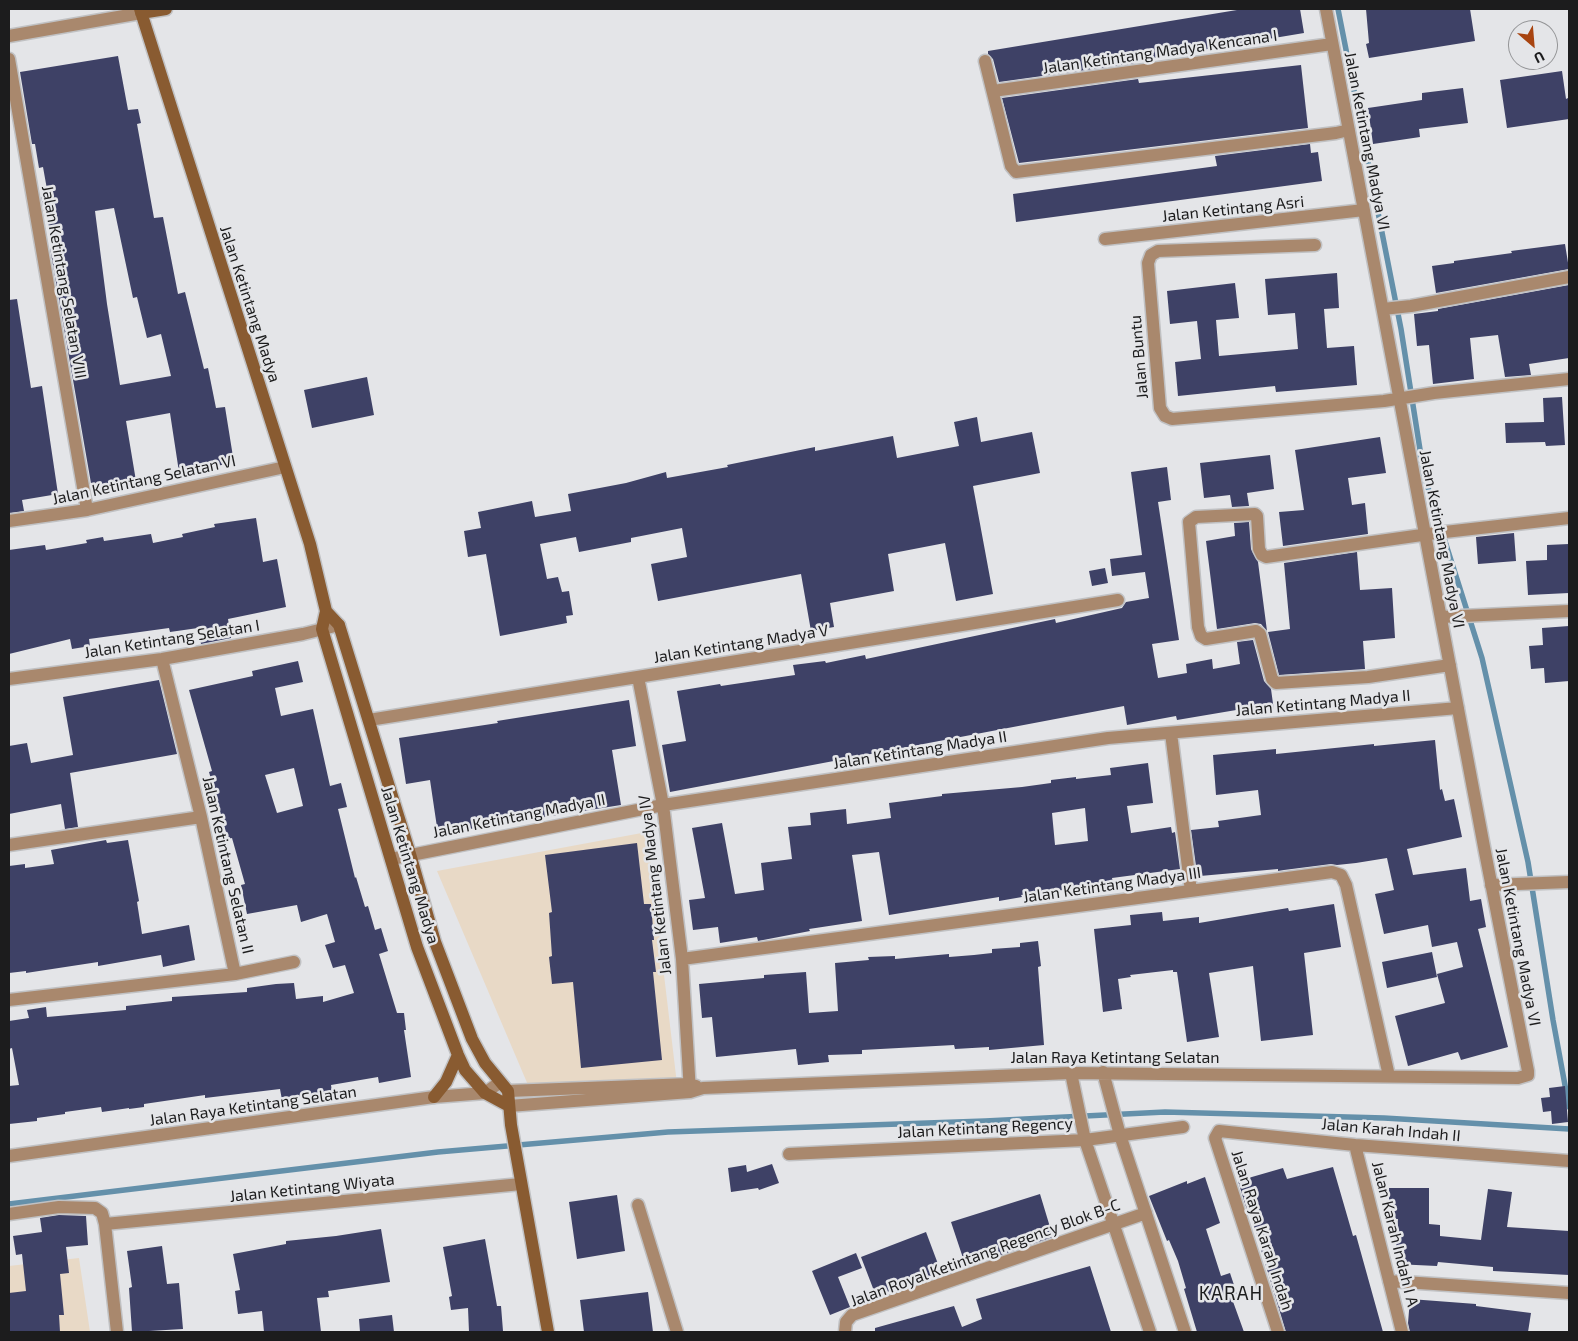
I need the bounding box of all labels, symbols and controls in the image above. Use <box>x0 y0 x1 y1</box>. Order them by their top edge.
north arrow <box>1508 20 1558 70</box>
street label: Jalan Ketintang Madya Kencana I <box>1041 26 1279 78</box>
text: U <box>1531 48 1548 68</box>
street label: Jalan Ketintang Madya VI <box>1340 50 1394 232</box>
street label: Jalan Ketintang Selatan VIII <box>38 184 90 380</box>
street label: Jalan Ketintang Asri <box>1161 192 1305 226</box>
street label: Jalan Ketintang Madya <box>216 223 284 385</box>
street label: Jalan Buntu <box>1126 314 1152 400</box>
street label: Jalan Ketintang Madya VI <box>1415 448 1469 630</box>
street label: Jalan Ketintang Selatan VI <box>50 451 238 509</box>
street label: Jalan Ketintang Selatan I <box>83 616 261 662</box>
street label: Jalan Ketintang Madya V <box>652 621 830 667</box>
street label: Jalan Ketintang Madya II <box>1235 686 1411 720</box>
street label: Jalan Ketintang Madya II <box>832 727 1008 773</box>
street label: Jalan Ketintang Selatan II <box>198 774 258 956</box>
street label: Jalan Ketintang Madya <box>377 784 443 946</box>
street label: Jalan Ketintang Madya II <box>431 790 607 842</box>
street label: Jalan Ketintang Madya IV <box>634 794 676 976</box>
street label: Jalan Ketintang Madya VI <box>1491 846 1545 1028</box>
street label: Jalan Ketintang Madya III <box>1022 863 1202 907</box>
street label: Jalan Raya Ketintang Selatan <box>1010 1048 1220 1068</box>
street label: Jalan Raya Ketintang Selatan <box>148 1082 358 1130</box>
street label: Jalan Ketintang Regency <box>897 1114 1073 1142</box>
street label: Jalan Karah Indah II <box>1321 1114 1461 1146</box>
street label: Jalan Raya Karah Indah <box>1227 1148 1297 1312</box>
street label: Jalan Karah Indah I A <box>1368 1159 1422 1309</box>
street label: Jalan Ketintang Wiyata <box>229 1170 395 1206</box>
street label: Jalan Royal Ketintang Regency Blok B-C <box>848 1195 1122 1311</box>
district label: KARAH <box>1198 1283 1264 1305</box>

